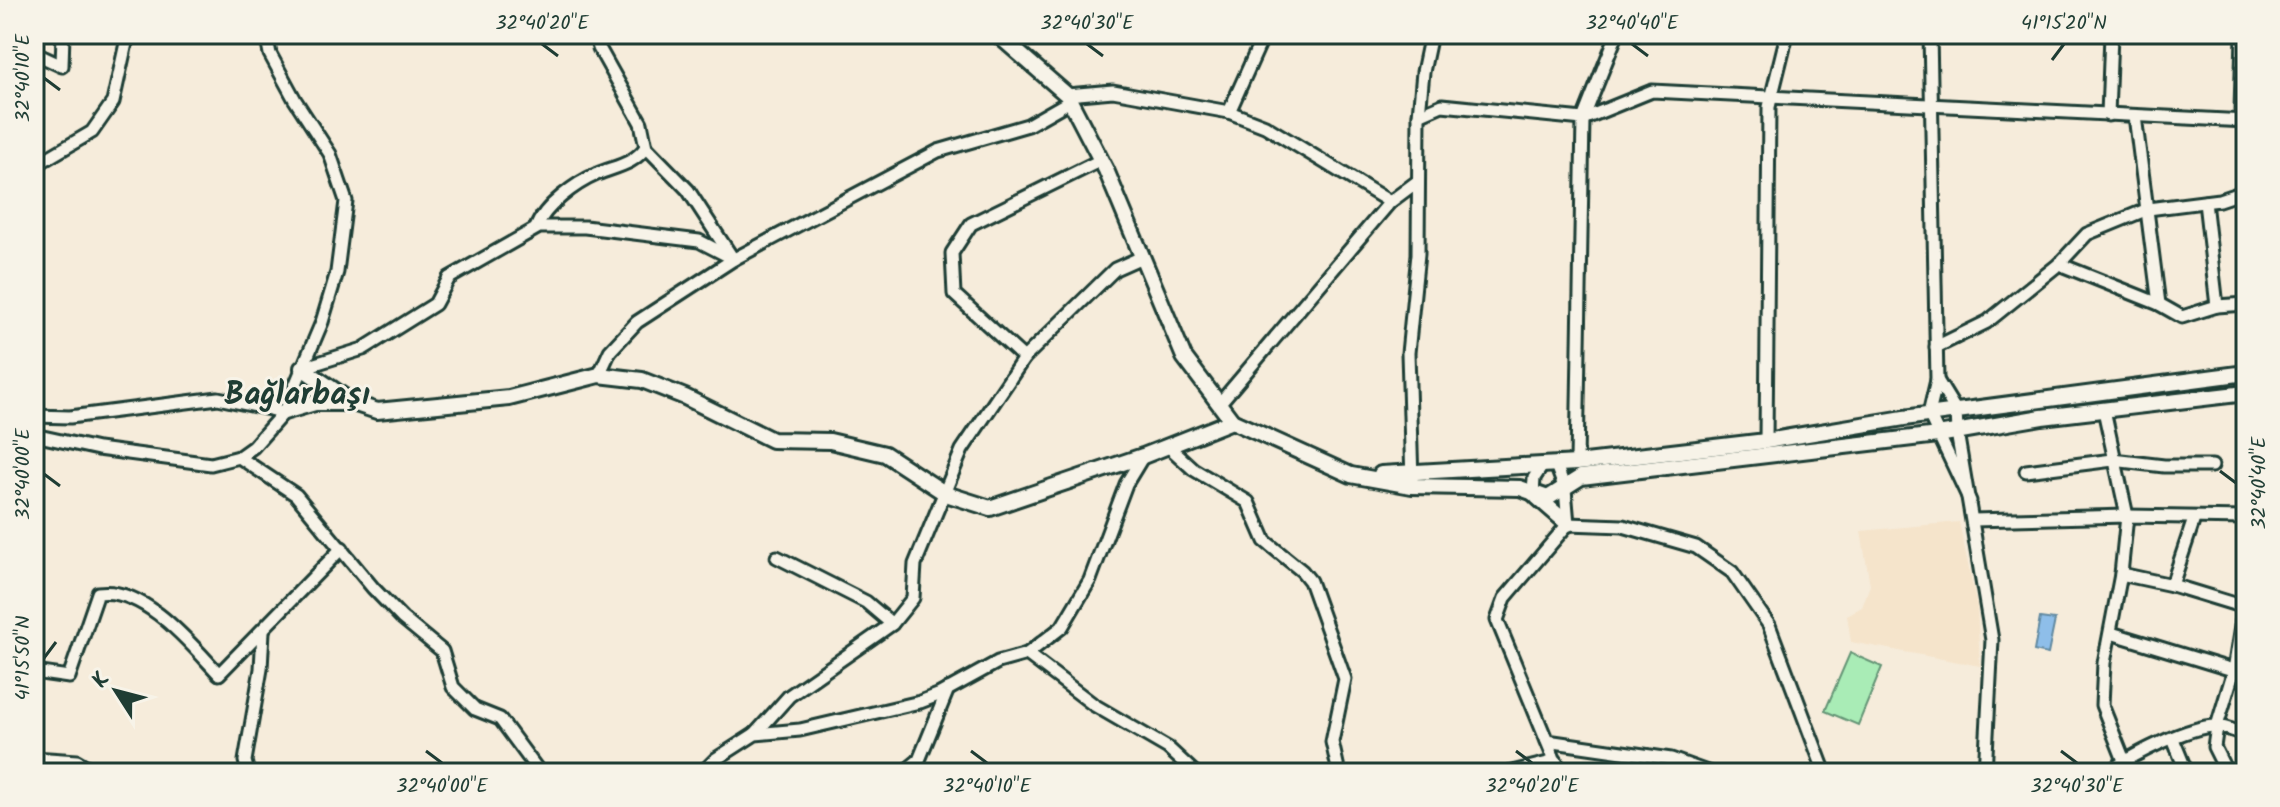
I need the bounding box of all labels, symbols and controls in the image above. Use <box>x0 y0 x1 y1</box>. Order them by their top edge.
text: 32°40'20"E <box>495 8 590 40</box>
text: 32°40'30"E <box>1040 8 1135 40</box>
text: 32°40'40"E <box>1585 8 1680 40</box>
text: 41°15'20"N <box>2021 8 2107 40</box>
text: 32°40'10"E <box>8 33 40 122</box>
district label: Bağlarbaşı <box>224 370 370 421</box>
text: 32°40'00"E <box>8 427 40 520</box>
text: 32°40'40"E <box>2244 435 2276 530</box>
text: 41°15'50"N <box>8 616 40 700</box>
north arrow <box>76 651 156 731</box>
text: K <box>84 665 120 696</box>
text: 32°40'00"E <box>396 771 489 803</box>
text: 32°40'10"E <box>943 771 1032 803</box>
text: 32°40'20"E <box>1485 771 1580 803</box>
text: 32°40'30"E <box>2030 771 2125 803</box>

